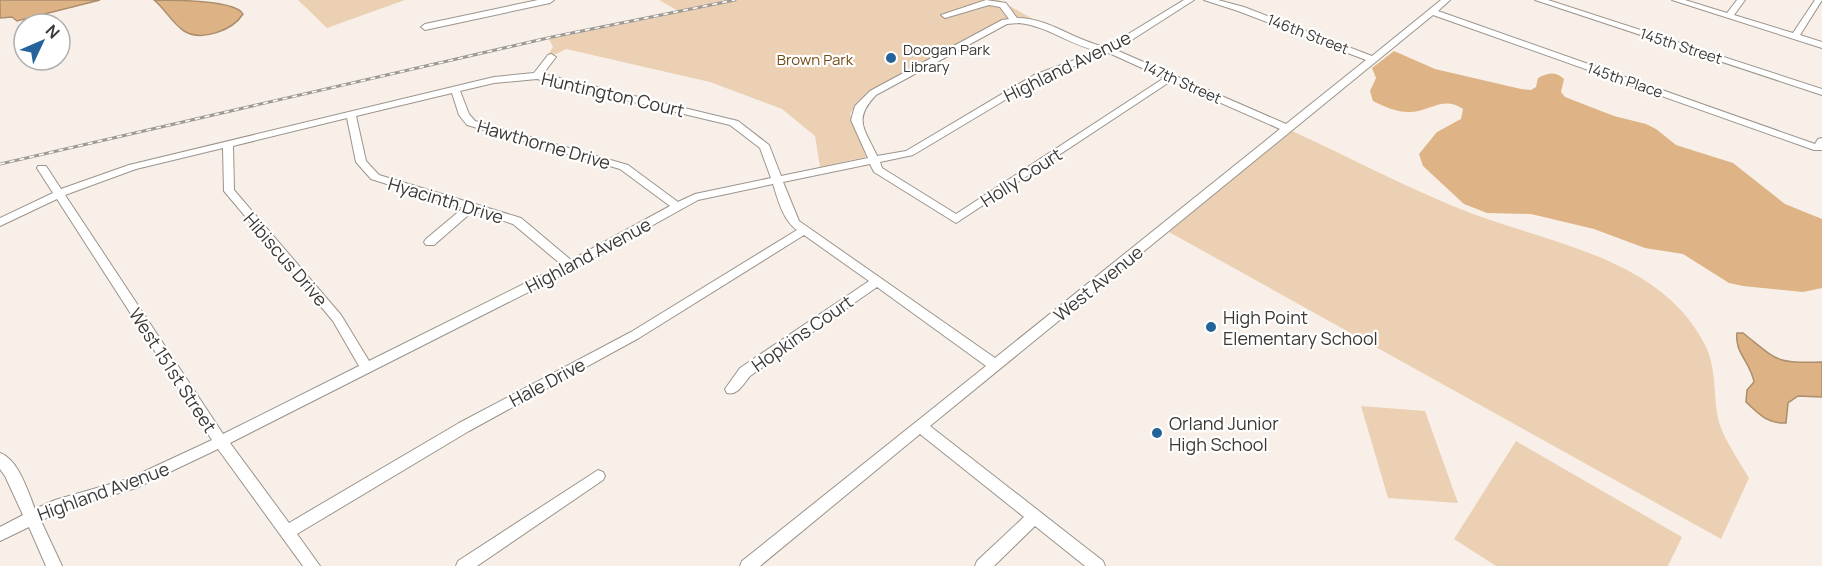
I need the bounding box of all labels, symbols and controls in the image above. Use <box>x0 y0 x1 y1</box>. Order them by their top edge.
street label: 146th Street <box>1264 9 1352 59</box>
north arrow <box>12 12 72 72</box>
text: N <box>41 20 65 43</box>
street label: 145th Street <box>1637 23 1725 69</box>
street label: Highland Avenue <box>999 25 1135 107</box>
place label: Doogan Park Library <box>903 39 990 77</box>
park label: Brown Park <box>777 49 854 70</box>
marker: Doogan Park Library <box>884 51 898 65</box>
street label: 147th Street <box>1139 55 1225 109</box>
street label: 145th Place <box>1584 57 1666 103</box>
street label: Huntington Court <box>539 66 687 122</box>
street label: Hawthorne Drive <box>475 113 613 175</box>
street label: Holly Court <box>976 142 1066 212</box>
street label: Hyacinth Drive <box>385 171 507 229</box>
street label: Hibiscus Drive <box>239 207 333 311</box>
street label: Highland Avenue <box>521 212 655 298</box>
street label: West Avenue <box>1048 240 1148 326</box>
street label: Hopkins Court <box>747 289 857 377</box>
street label: West 151st Street <box>124 303 222 437</box>
place label: High Point Elementary School <box>1223 305 1378 350</box>
marker: High Point Elementary School <box>1204 320 1218 334</box>
street label: Hale Drive <box>505 352 589 412</box>
place label: Orland Junior High School <box>1169 411 1279 456</box>
marker: Orland Junior High School <box>1150 426 1164 440</box>
street label: Highland Avenue <box>34 456 172 526</box>

